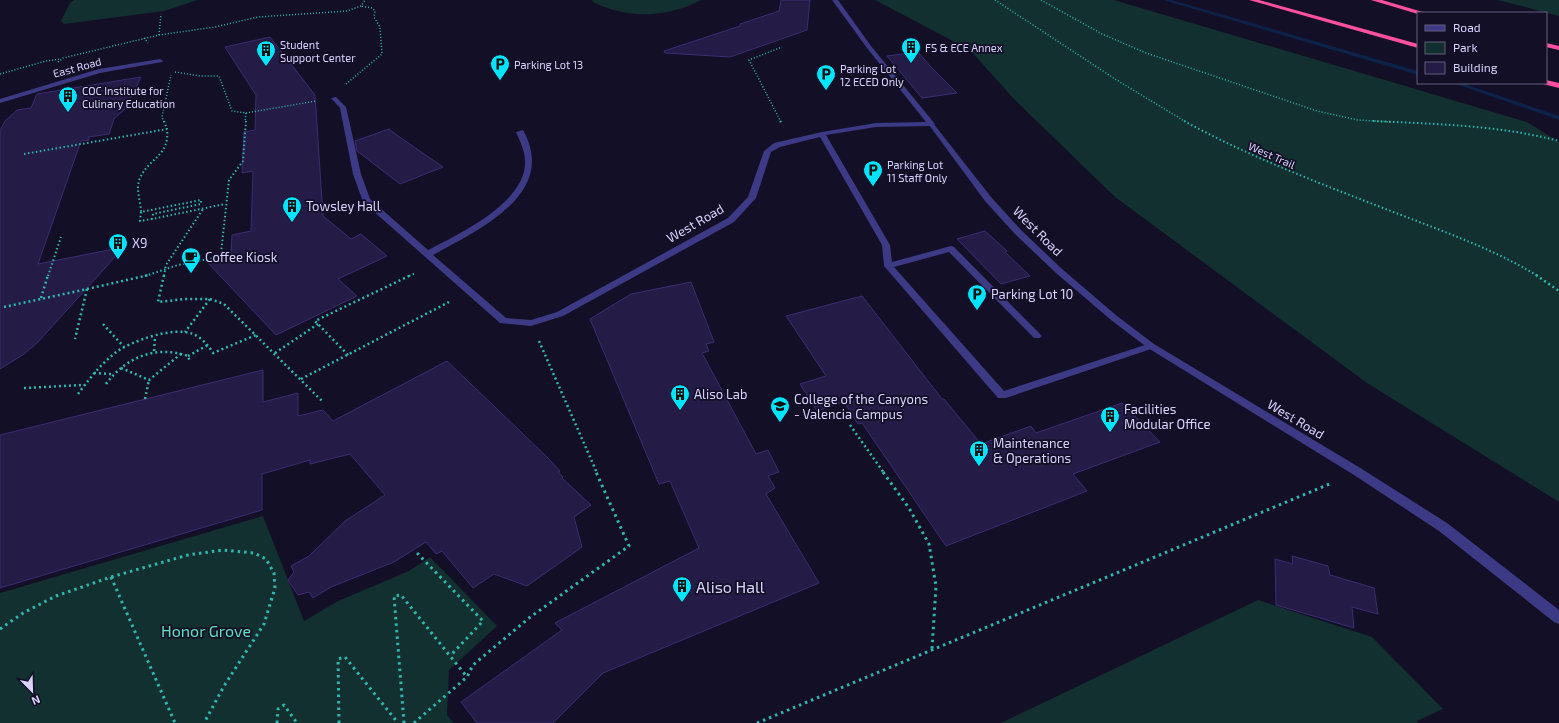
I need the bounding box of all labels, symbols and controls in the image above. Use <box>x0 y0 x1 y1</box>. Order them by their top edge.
legend <box>1417 12 1547 84</box>
text: Road <box>1453 20 1481 34</box>
building icon: FS & ECE Annex <box>900 36 922 64</box>
place label: Student Support Center <box>280 38 356 64</box>
building icon: Student Support Center <box>255 39 277 67</box>
text: Park <box>1453 40 1478 54</box>
place label: FS & ECE Annex <box>925 41 1003 54</box>
parking icon: Parking Lot 13 <box>489 53 511 81</box>
street label: East Road <box>51 54 103 80</box>
place label: Parking Lot 13 <box>514 58 583 71</box>
text: Building <box>1453 60 1498 74</box>
place label: Parking Lot 12 ECED Only <box>840 62 904 88</box>
parking icon: Parking Lot 12 ECED Only <box>815 63 837 91</box>
place label: COC Institute for Culinary Education <box>82 84 175 110</box>
building icon: COC Institute for Culinary Education <box>57 85 79 113</box>
street label: West Trail <box>1247 139 1298 171</box>
place label: Parking Lot 11 Staff Only <box>887 158 948 184</box>
parking icon: Parking Lot 11 Staff Only <box>862 159 884 187</box>
building icon: Towsley Hall <box>281 195 303 223</box>
place label: Towsley Hall <box>306 198 381 214</box>
street label: West Road <box>664 200 726 246</box>
street label: West Road <box>1010 203 1066 259</box>
building icon: X9 <box>107 232 129 260</box>
place label: X9 <box>132 235 147 251</box>
cafe icon: Coffee Kiosk <box>180 246 202 274</box>
place label: Coffee Kiosk <box>205 249 278 265</box>
parking icon: Parking Lot 10 <box>966 283 988 311</box>
place label: Parking Lot 10 <box>991 286 1073 302</box>
building icon: Aliso Lab <box>669 383 691 411</box>
place label: Aliso Lab <box>694 386 747 402</box>
place label: College of the Canyons - Valencia Campus <box>794 391 928 422</box>
school or university icon: College of the Canyons - Valencia Campus <box>769 395 791 423</box>
street label: West Road <box>1265 396 1327 442</box>
place label: Facilities Modular Office <box>1124 401 1210 432</box>
building icon: Facilities Modular Office <box>1099 405 1121 433</box>
place label: Maintenance & Operations <box>993 435 1071 466</box>
building icon: Maintenance & Operations <box>968 439 990 467</box>
building icon: Aliso Hall <box>671 575 693 603</box>
place label: Aliso Hall <box>696 577 765 596</box>
park label: Honor Grove <box>161 621 251 640</box>
north arrow <box>12 671 52 711</box>
text: N <box>30 693 42 708</box>

